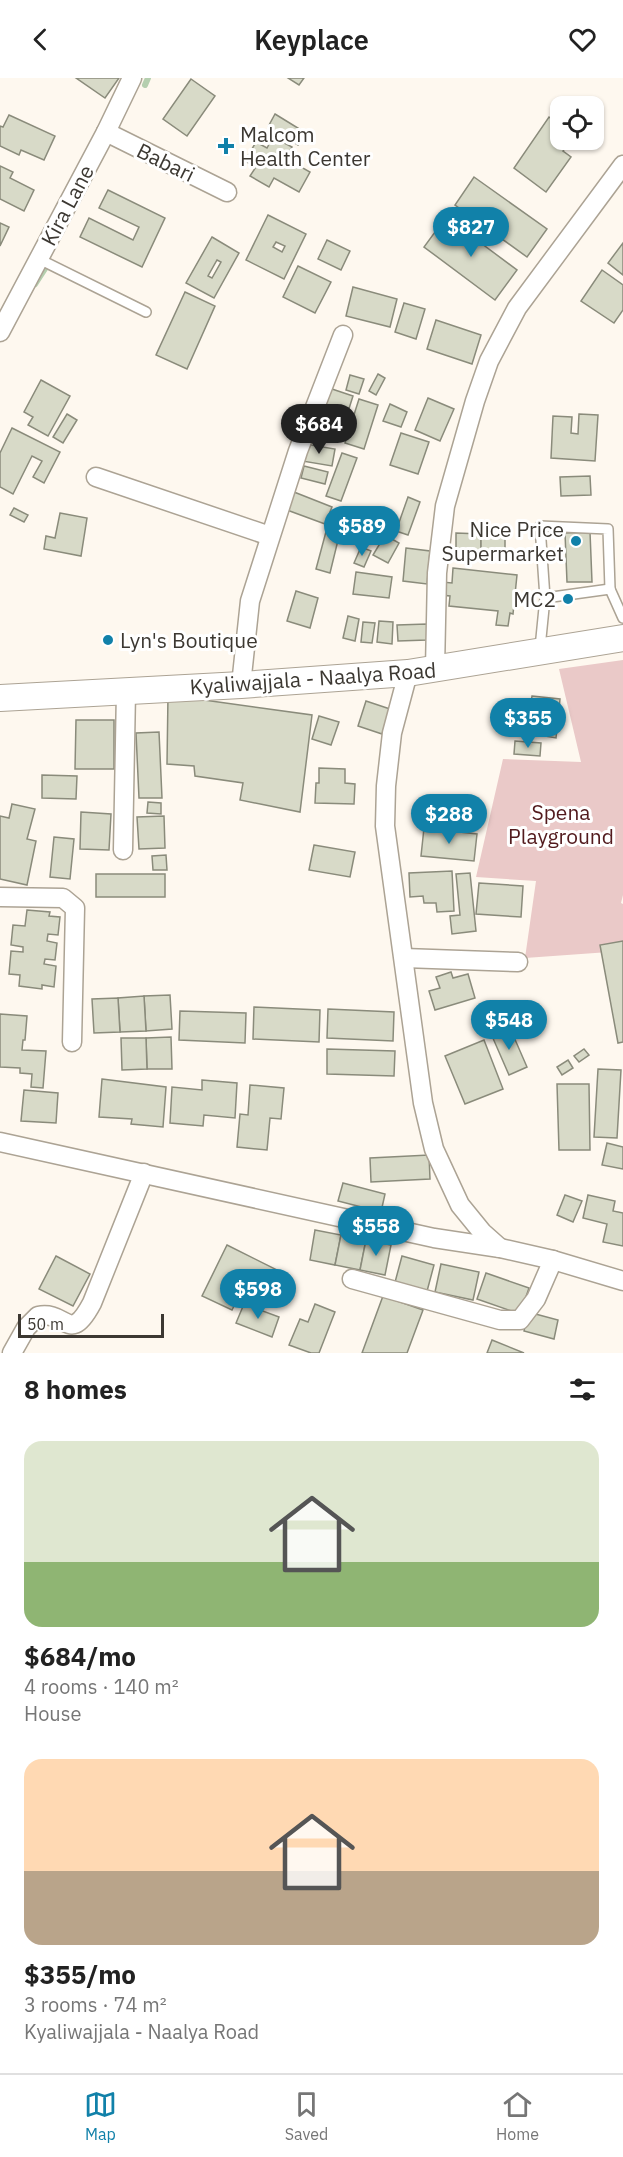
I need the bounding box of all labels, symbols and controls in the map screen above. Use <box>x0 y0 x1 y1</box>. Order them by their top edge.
text: Keyplace <box>254 22 369 57</box>
icon: back <box>24 23 57 56</box>
icon: heart <box>566 23 599 56</box>
map controls <box>550 96 604 150</box>
button: locate <box>550 96 604 150</box>
place label: Malcom Health Center <box>240 120 371 172</box>
street label: Babari <box>132 136 200 188</box>
marker: Malcom Health Center <box>217 137 235 155</box>
street label: Kira Lane <box>34 160 100 250</box>
pin: $827 <box>435 207 507 258</box>
text: $827 <box>447 213 495 240</box>
pin: $684 <box>283 404 355 455</box>
text: $684 <box>295 410 343 437</box>
pin: $589 <box>326 506 398 557</box>
text: $589 <box>338 512 386 539</box>
place label: Nice Price Supermarket <box>442 515 564 567</box>
marker: Nice Price Supermarket <box>569 534 583 548</box>
place label: MC2 <box>513 585 556 613</box>
marker: MC2 <box>561 592 575 606</box>
place label: Lyn's Boutique <box>120 626 258 654</box>
marker: Lyn's Boutique <box>101 633 115 647</box>
street label: Kyaliwajjala - Naalya Road <box>189 655 437 701</box>
pin: $355 <box>492 698 564 749</box>
text: $355 <box>504 704 552 731</box>
pin: $288 <box>413 794 485 845</box>
park label: Spena Playground <box>508 798 614 850</box>
text: $288 <box>425 800 473 827</box>
pin: $548 <box>473 1000 545 1051</box>
text: $548 <box>485 1006 533 1033</box>
pin: $558 <box>340 1206 412 1257</box>
text: $558 <box>352 1212 400 1239</box>
pin: $598 <box>222 1269 294 1320</box>
text: $598 <box>234 1275 282 1302</box>
scale bar <box>18 1311 164 1338</box>
text: 50 m <box>27 1314 64 1334</box>
text: 8 homes <box>24 1372 127 1406</box>
icon: filters <box>566 1373 599 1406</box>
icon: home <box>258 1480 366 1588</box>
text: $684/mo <box>24 1639 136 1673</box>
text: 4 rooms · 140 m² <box>24 1673 179 1700</box>
text: House <box>24 1700 81 1727</box>
icon: home <box>258 1798 366 1906</box>
text: $355/mo <box>24 1957 136 1991</box>
text: 3 rooms · 74 m² <box>24 1991 167 2018</box>
text: Kyaliwajjala - Naalya Road <box>24 2018 259 2045</box>
tab: Map <box>84 2088 117 2144</box>
tab: Saved <box>285 2088 328 2144</box>
tab: Home <box>496 2088 539 2144</box>

